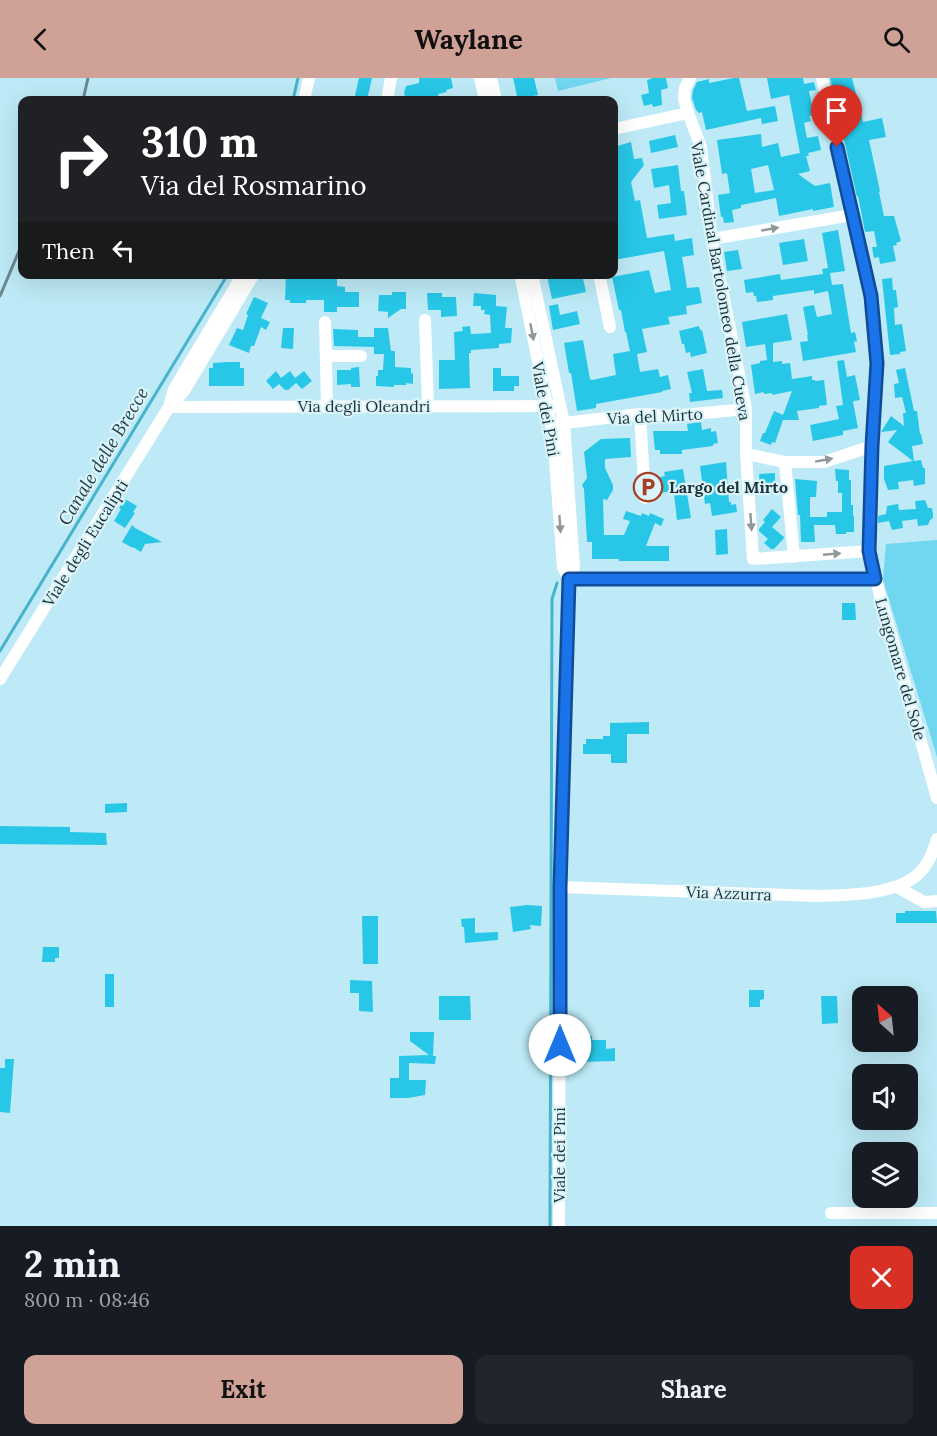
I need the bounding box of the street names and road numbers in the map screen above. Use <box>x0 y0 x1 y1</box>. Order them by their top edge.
street label: Viale Cardinal Bartolomeo della Cueva <box>686 139 755 422</box>
street label: Viale dei Pini <box>528 359 564 458</box>
street label: Via degli Oleandri <box>297 396 430 416</box>
street label: Via del Mirto <box>606 404 703 429</box>
street label: Viale degli Eucalipti <box>37 476 132 611</box>
street label: Lungomare del Sole <box>871 596 931 743</box>
street label: Via Azzurra <box>685 881 772 904</box>
street label: Viale dei Pini <box>549 1107 569 1204</box>

